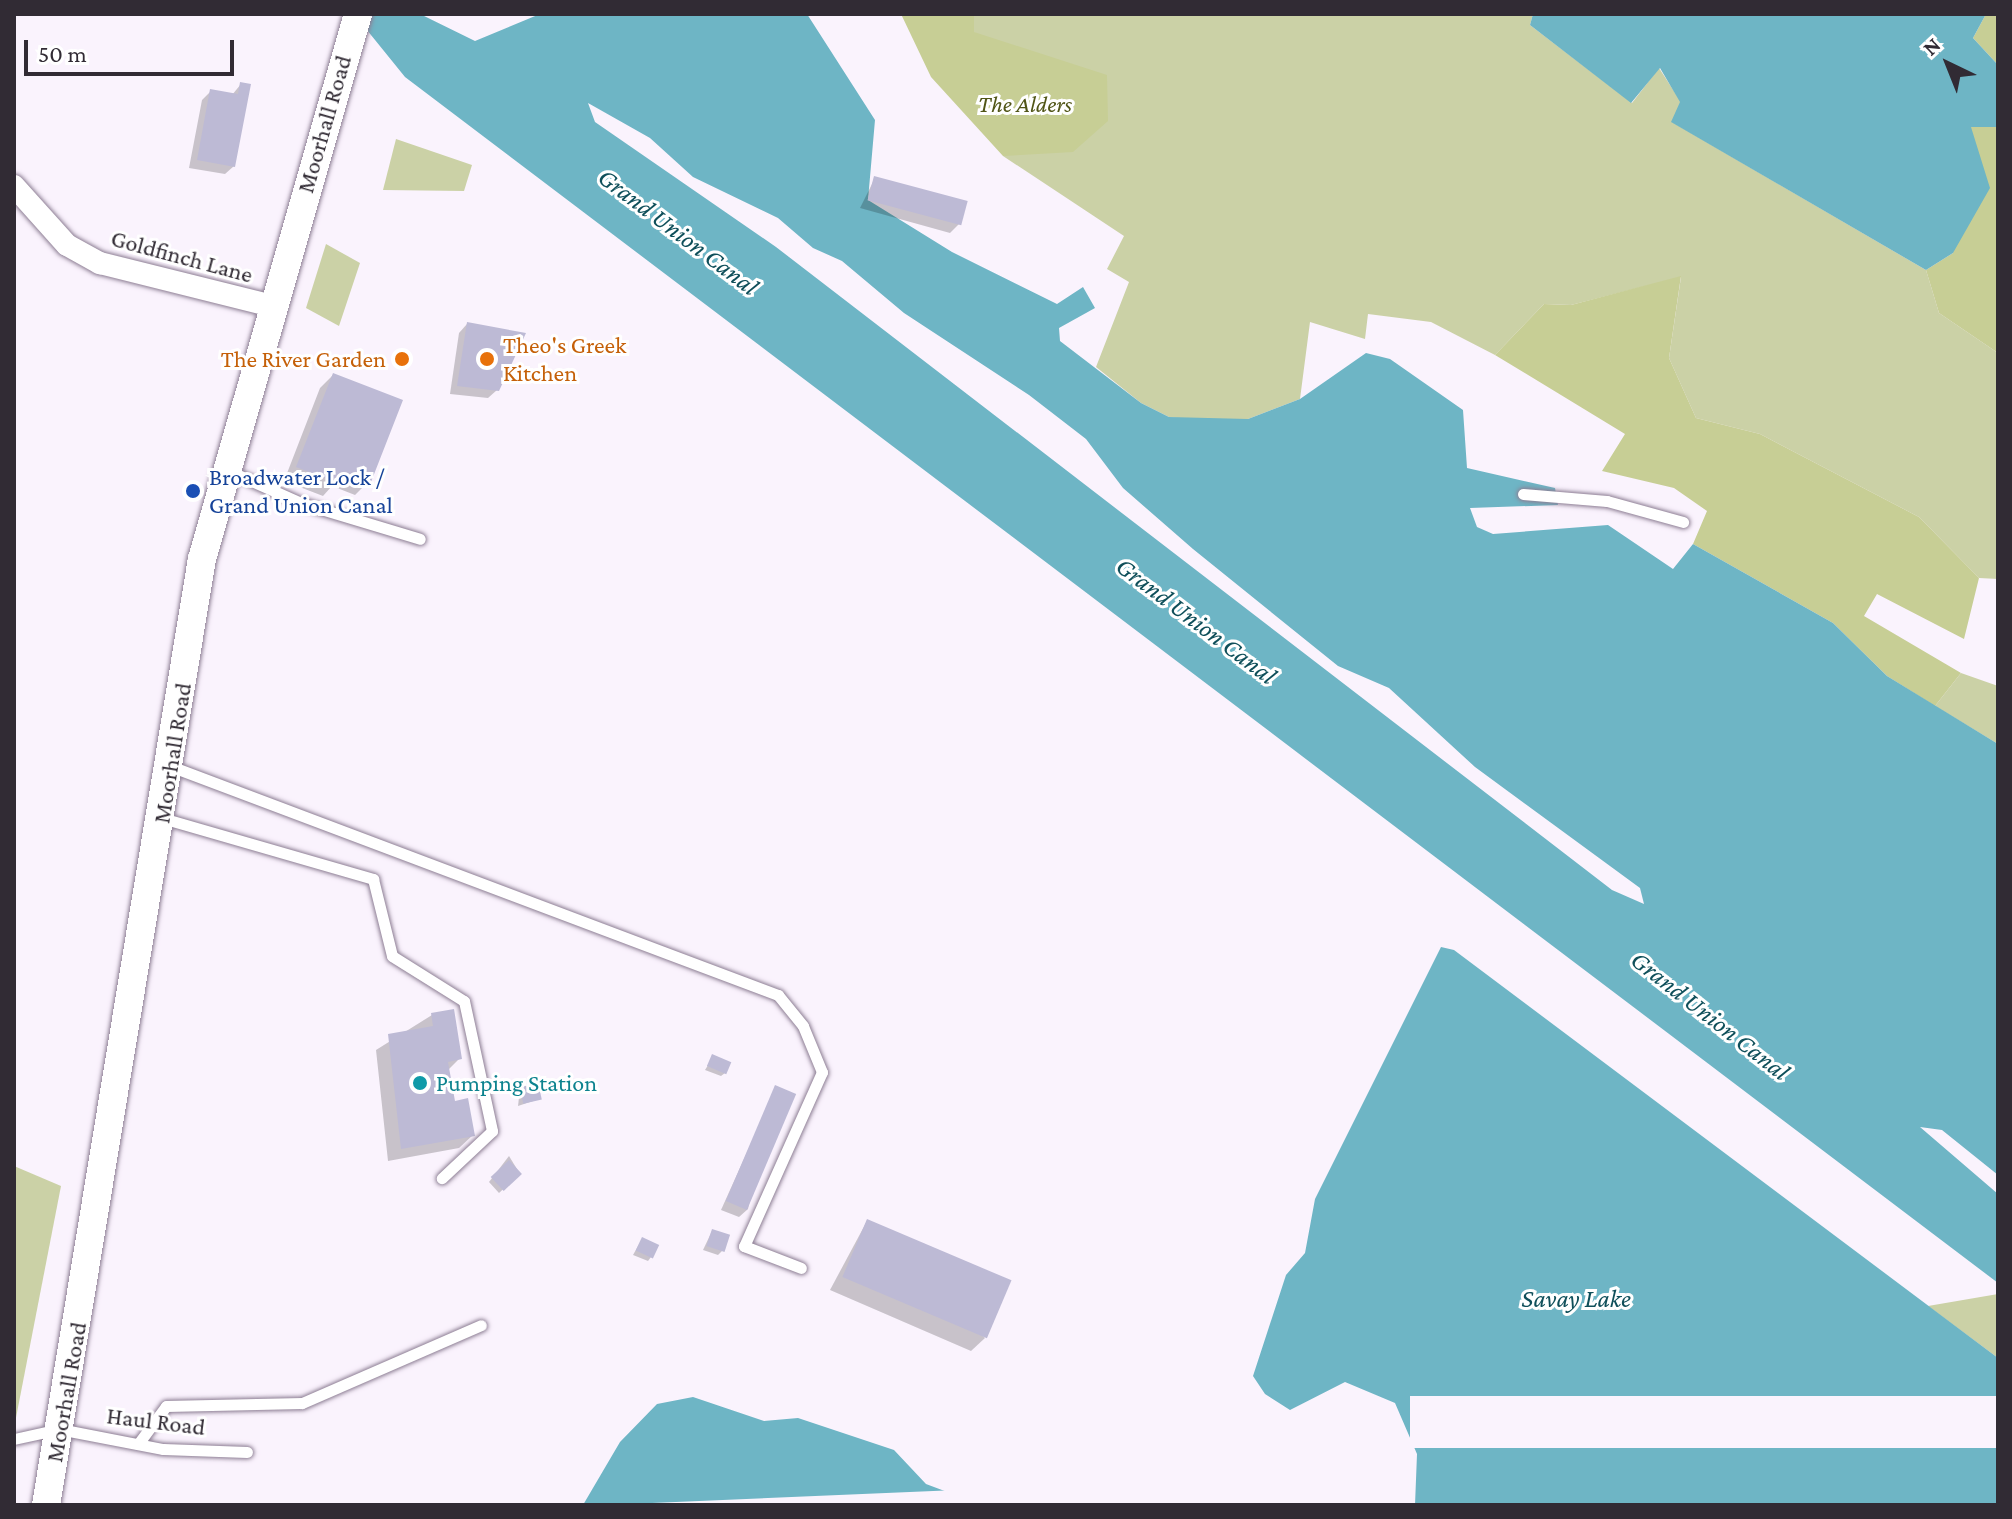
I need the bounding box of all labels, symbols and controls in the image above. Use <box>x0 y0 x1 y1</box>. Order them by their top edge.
scale bar <box>28 24 238 74</box>
north arrow <box>1908 24 1988 104</box>
text: N <box>1917 32 1945 60</box>
text: 50 m <box>38 40 87 67</box>
street label: Moorhall Road <box>291 52 357 196</box>
park label: The Alders <box>978 90 1072 118</box>
water label: Grand Union Canal <box>592 162 764 302</box>
street label: Goldfinch Lane <box>108 223 256 289</box>
place label: Theo's Greek Kitchen <box>503 331 627 387</box>
place label: The River Garden <box>221 345 386 373</box>
marker: The River Garden <box>393 350 411 368</box>
marker: Theo's Greek Kitchen <box>478 350 496 368</box>
place label: Broadwater Lock / Grand Union Canal <box>209 463 393 519</box>
marker: Broadwater Lock / Grand Union Canal <box>184 482 202 500</box>
water label: Grand Union Canal <box>1110 551 1282 691</box>
street label: Moorhall Road <box>147 681 197 825</box>
water label: Grand Union Canal <box>1624 944 1796 1088</box>
place label: Pumping Station <box>436 1069 597 1097</box>
marker: Pumping Station <box>411 1074 429 1092</box>
water label: Savay Lake <box>1521 1283 1631 1315</box>
street label: Moorhall Road <box>40 1320 92 1464</box>
street label: Haul Road <box>105 1401 207 1441</box>

